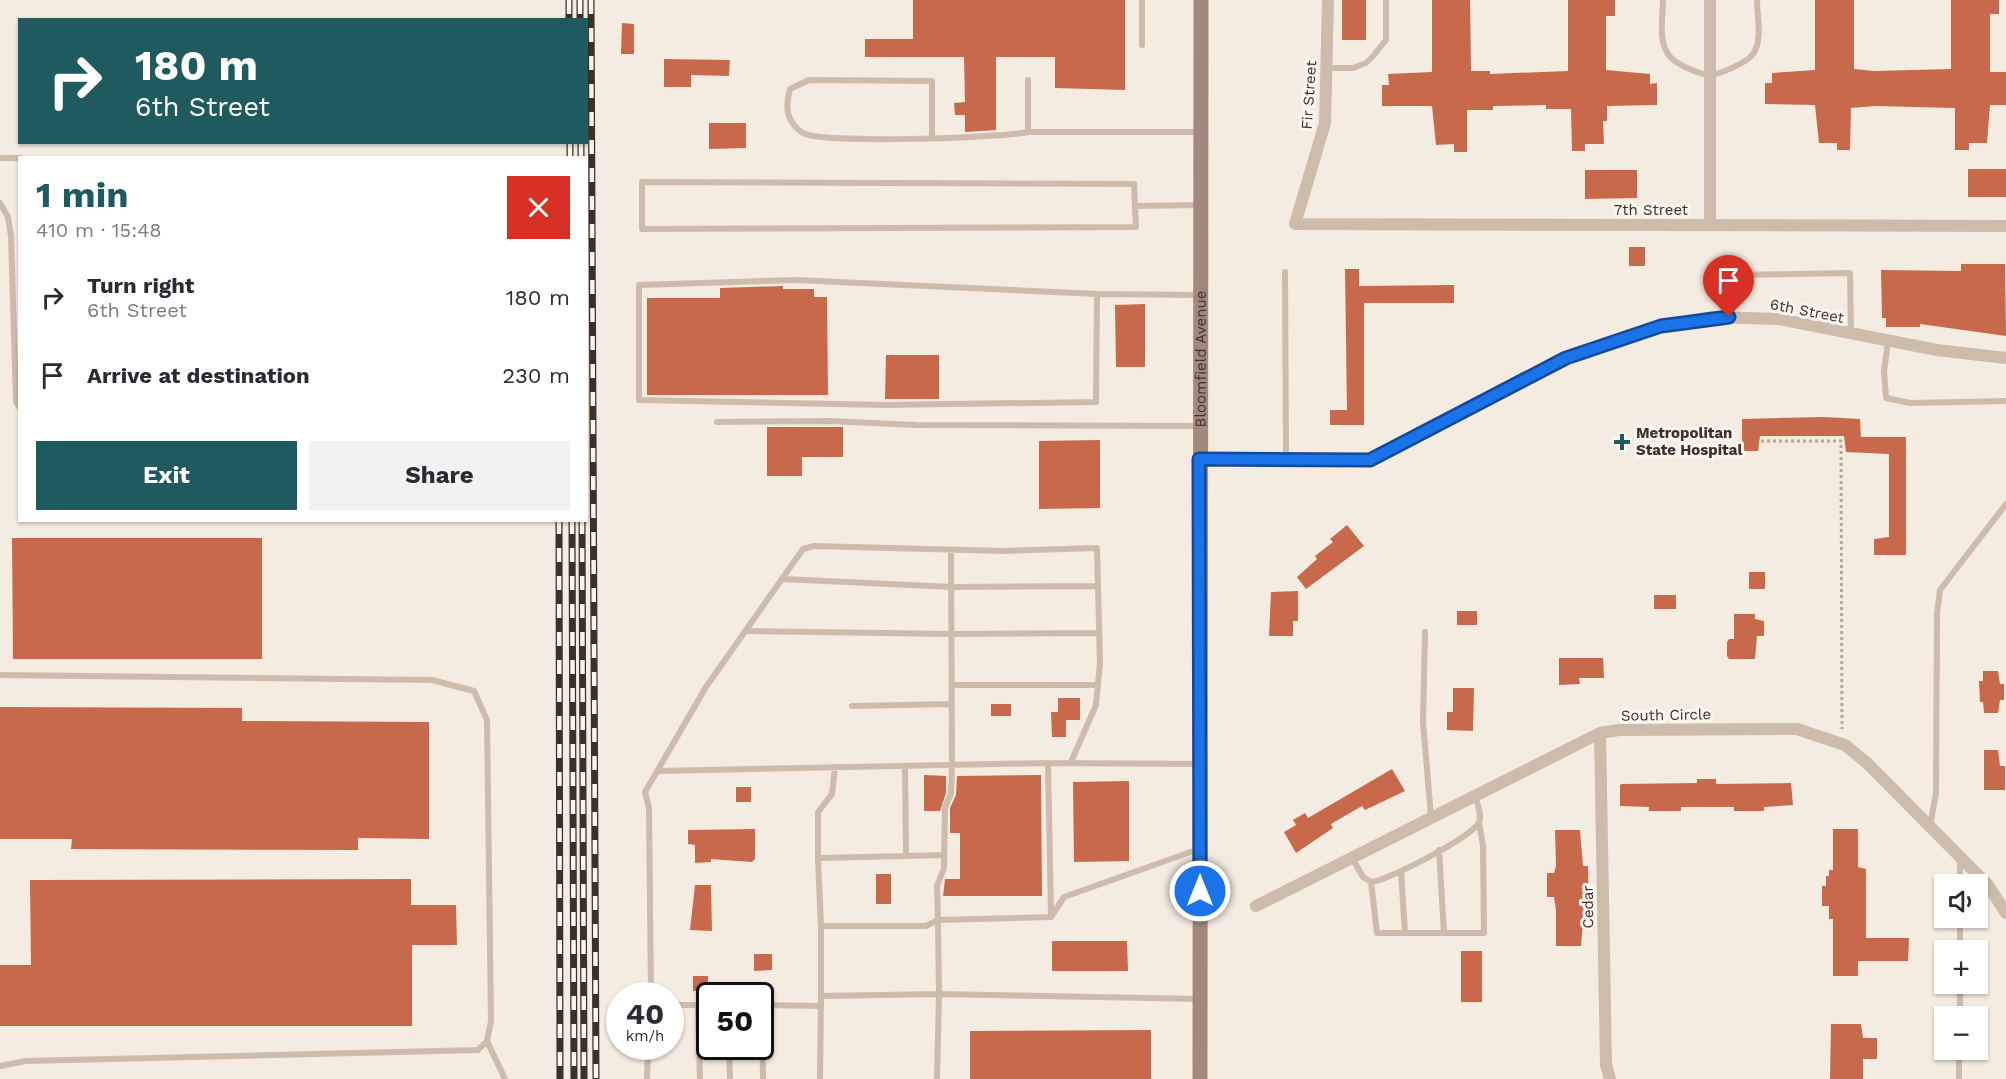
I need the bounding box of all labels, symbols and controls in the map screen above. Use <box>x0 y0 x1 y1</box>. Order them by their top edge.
text: 180 m <box>135 41 258 90</box>
icon: right <box>36 42 114 120</box>
street label: Fir Street <box>1298 59 1320 130</box>
text: 6th Street <box>135 91 270 123</box>
text: 1 min <box>36 174 128 216</box>
button: close <box>507 176 570 239</box>
street label: 7th Street <box>1614 201 1689 219</box>
text: 410 m · 15:48 <box>36 218 162 242</box>
pin <box>1703 255 1754 317</box>
icon: arrive <box>1712 264 1745 297</box>
text: Turn right <box>87 273 194 298</box>
icon: right <box>36 281 69 314</box>
text: 180 m <box>506 285 570 310</box>
street label: Bloomfield Avenue <box>1192 291 1210 427</box>
street label: 6th Street <box>1768 295 1846 327</box>
text: 6th Street <box>87 298 187 322</box>
icon: arrive <box>36 359 69 392</box>
text: Arrive at destination <box>87 363 310 388</box>
text: 230 m <box>502 363 570 388</box>
place label: Metropolitan State Hospital <box>1636 424 1742 459</box>
marker: Metropolitan State Hospital <box>1613 433 1631 451</box>
button: Exit <box>36 441 297 510</box>
button: Share <box>309 441 570 510</box>
street label: South Circle <box>1621 705 1711 725</box>
position arrow <box>1168 859 1232 923</box>
map controls <box>1934 874 1988 1060</box>
button: sound <box>1934 874 1988 928</box>
street label: Cedar <box>1579 885 1597 929</box>
button: + <box>1934 940 1988 994</box>
speed limit sign: 50 <box>696 982 774 1060</box>
text: 40 <box>626 996 664 1031</box>
button: − <box>1934 1006 1988 1060</box>
text: km/h <box>626 1027 664 1045</box>

